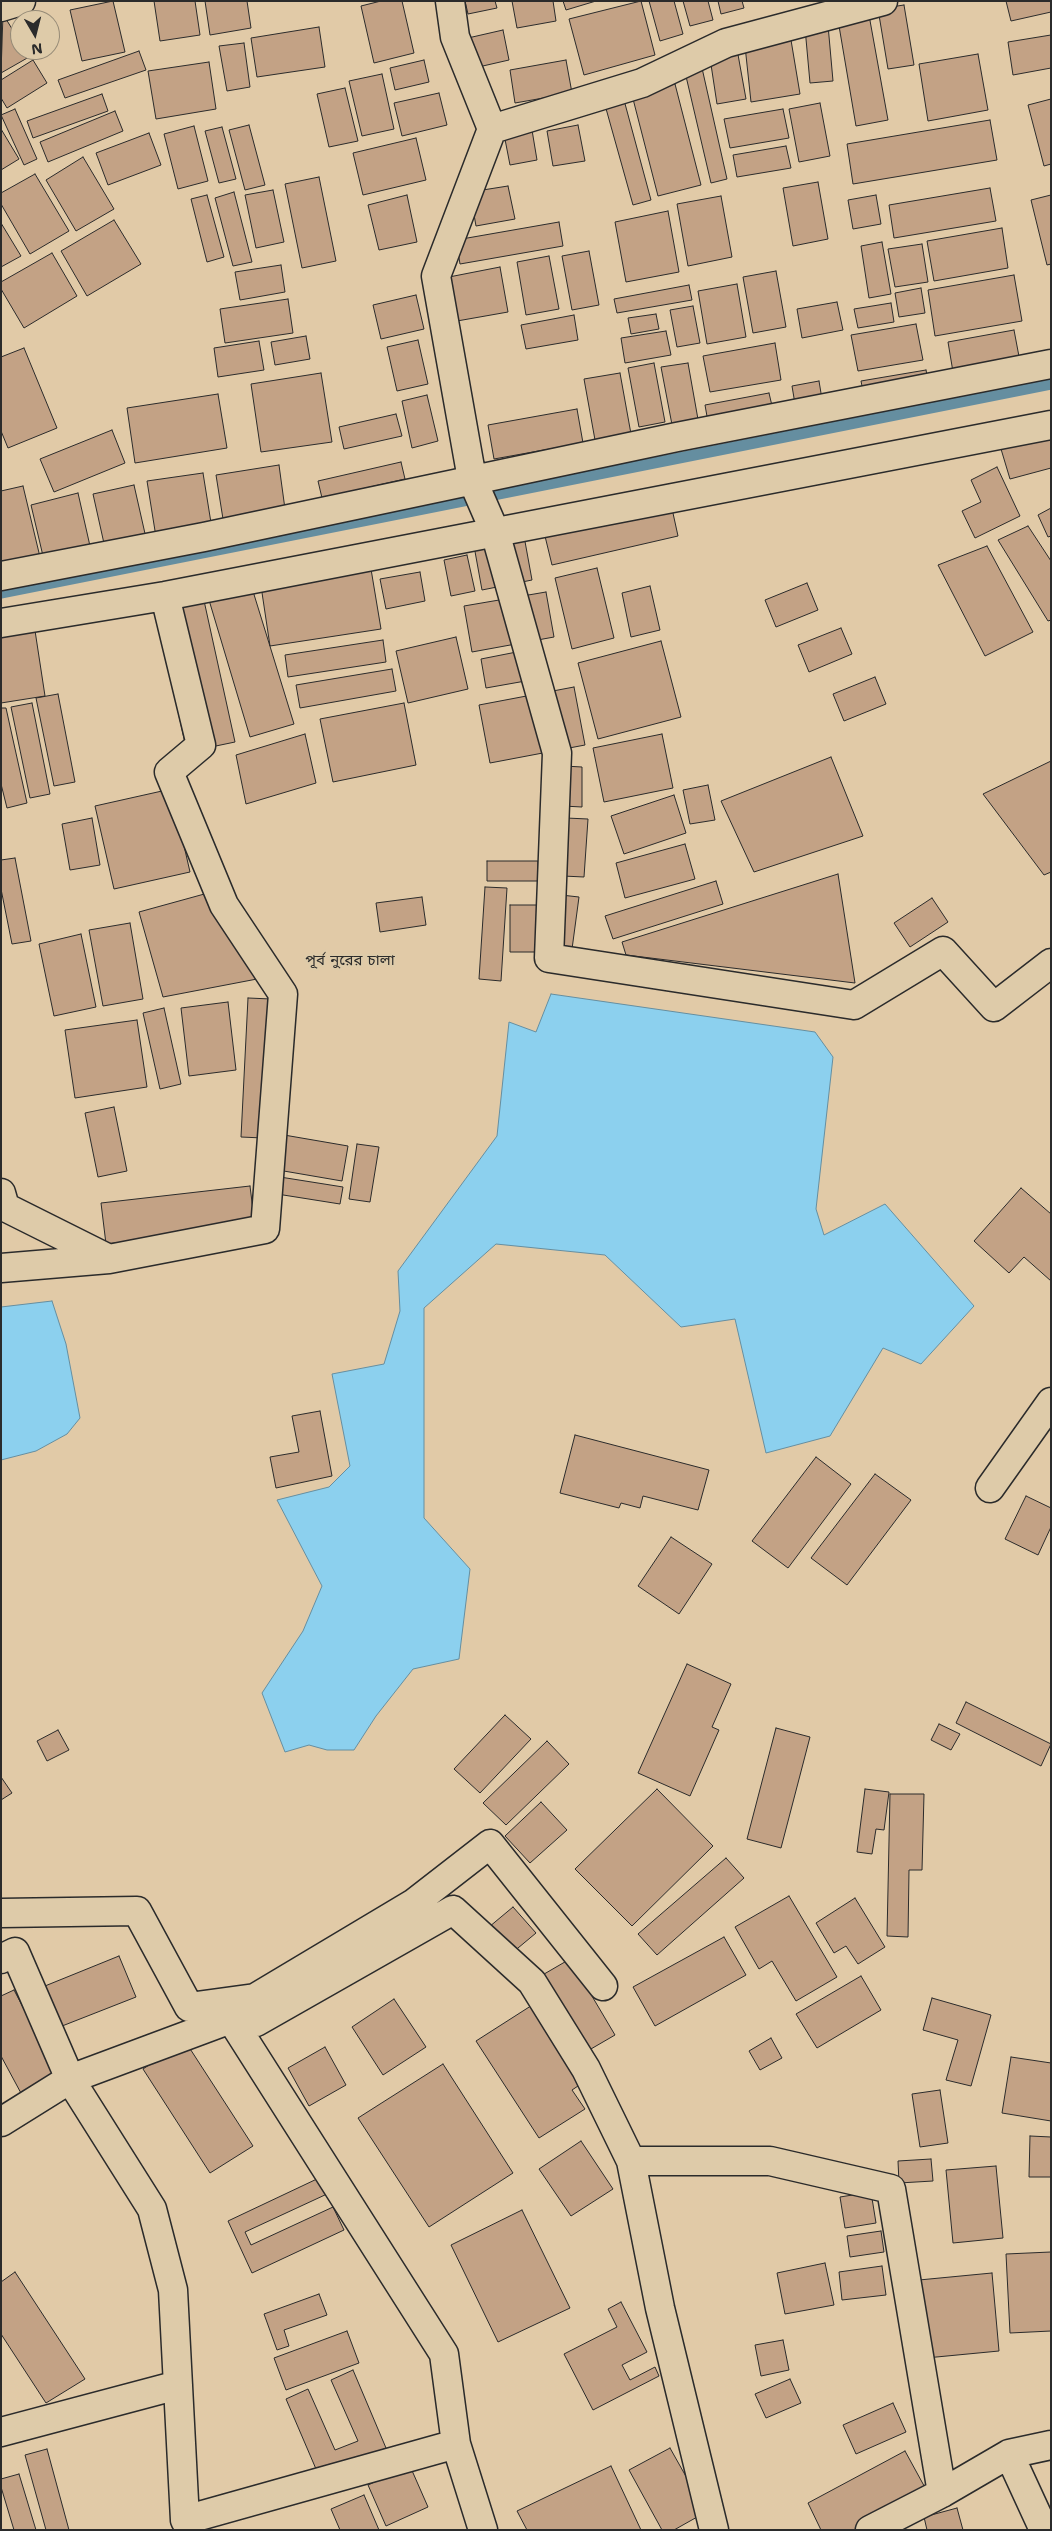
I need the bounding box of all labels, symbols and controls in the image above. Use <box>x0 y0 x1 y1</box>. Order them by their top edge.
north arrow <box>10 10 60 60</box>
text: N <box>30 39 44 59</box>
district label: পূর্ব নুরের চালা <box>305 952 395 970</box>

